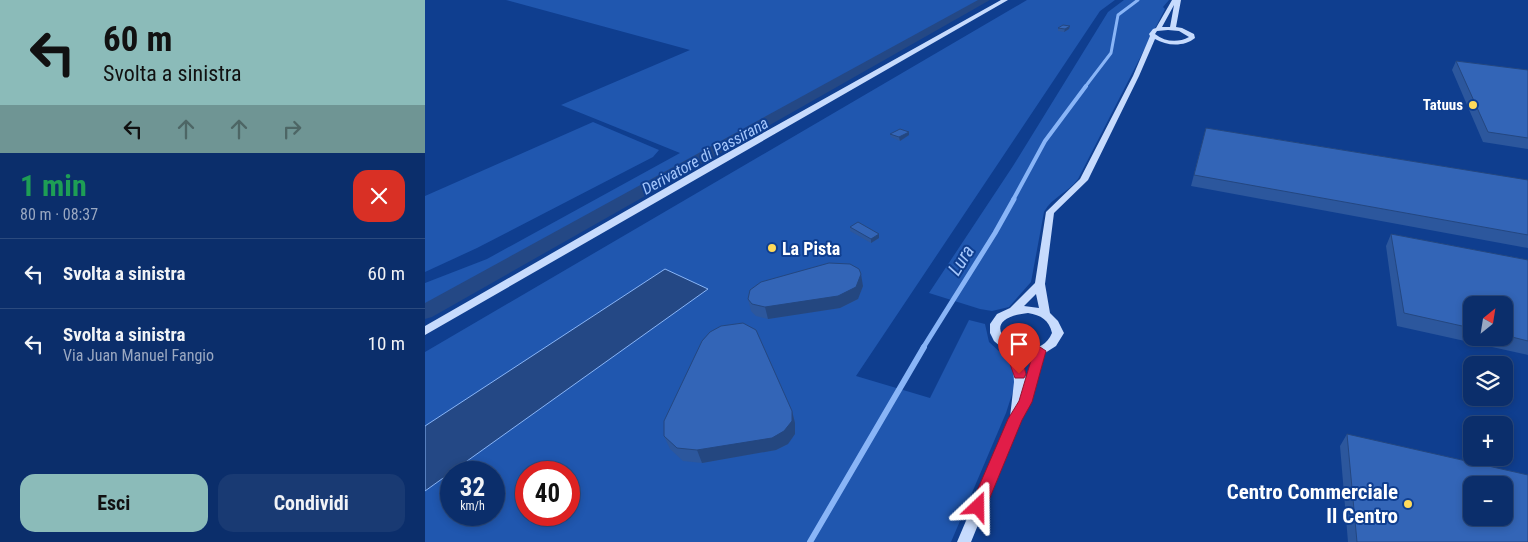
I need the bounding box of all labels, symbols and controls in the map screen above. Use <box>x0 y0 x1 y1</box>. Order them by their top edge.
text: 60 m <box>103 19 172 60</box>
icon: left <box>20 20 85 85</box>
text: Svolta a sinistra <box>103 61 242 86</box>
place label: Tatuus <box>1423 96 1463 114</box>
marker: Tatuus <box>1467 99 1479 111</box>
water label: Derivatore di Passirana <box>639 113 771 199</box>
icon: left <box>119 115 147 143</box>
icon: ahead <box>172 115 200 143</box>
icon: ahead <box>225 115 253 143</box>
icon: right <box>278 115 306 143</box>
text: 1 min <box>20 168 87 203</box>
button: close <box>353 170 405 222</box>
text: 80 m · 08:37 <box>20 205 98 224</box>
place label: La Pista <box>782 238 840 259</box>
water label: Lura <box>943 241 979 279</box>
marker: La Pista <box>766 242 778 254</box>
icon: left <box>20 260 48 288</box>
text: Svolta a sinistra <box>63 262 185 285</box>
text: 60 m <box>368 262 405 285</box>
north arrow <box>1463 296 1513 346</box>
map controls <box>1463 296 1513 526</box>
text: Svolta a sinistra <box>63 323 185 346</box>
pin <box>998 323 1040 374</box>
icon: left <box>20 330 48 358</box>
icon: arrive <box>1005 330 1033 358</box>
text: 10 m <box>368 332 405 355</box>
text: Via Juan Manuel Fangio <box>63 346 214 365</box>
button: layers <box>1463 356 1513 406</box>
button: + <box>1463 416 1513 466</box>
speed limit sign: 40 <box>515 461 580 526</box>
text: 32 <box>460 473 485 502</box>
button: Esci <box>20 474 208 532</box>
button: Condividi <box>218 474 405 532</box>
button: − <box>1463 476 1513 526</box>
position arrow <box>951 480 1003 532</box>
place label: Centro Commerciale Il Centro <box>1227 480 1398 528</box>
marker: Centro Commerciale Il Centro <box>1402 498 1414 510</box>
text: km/h <box>460 499 485 513</box>

